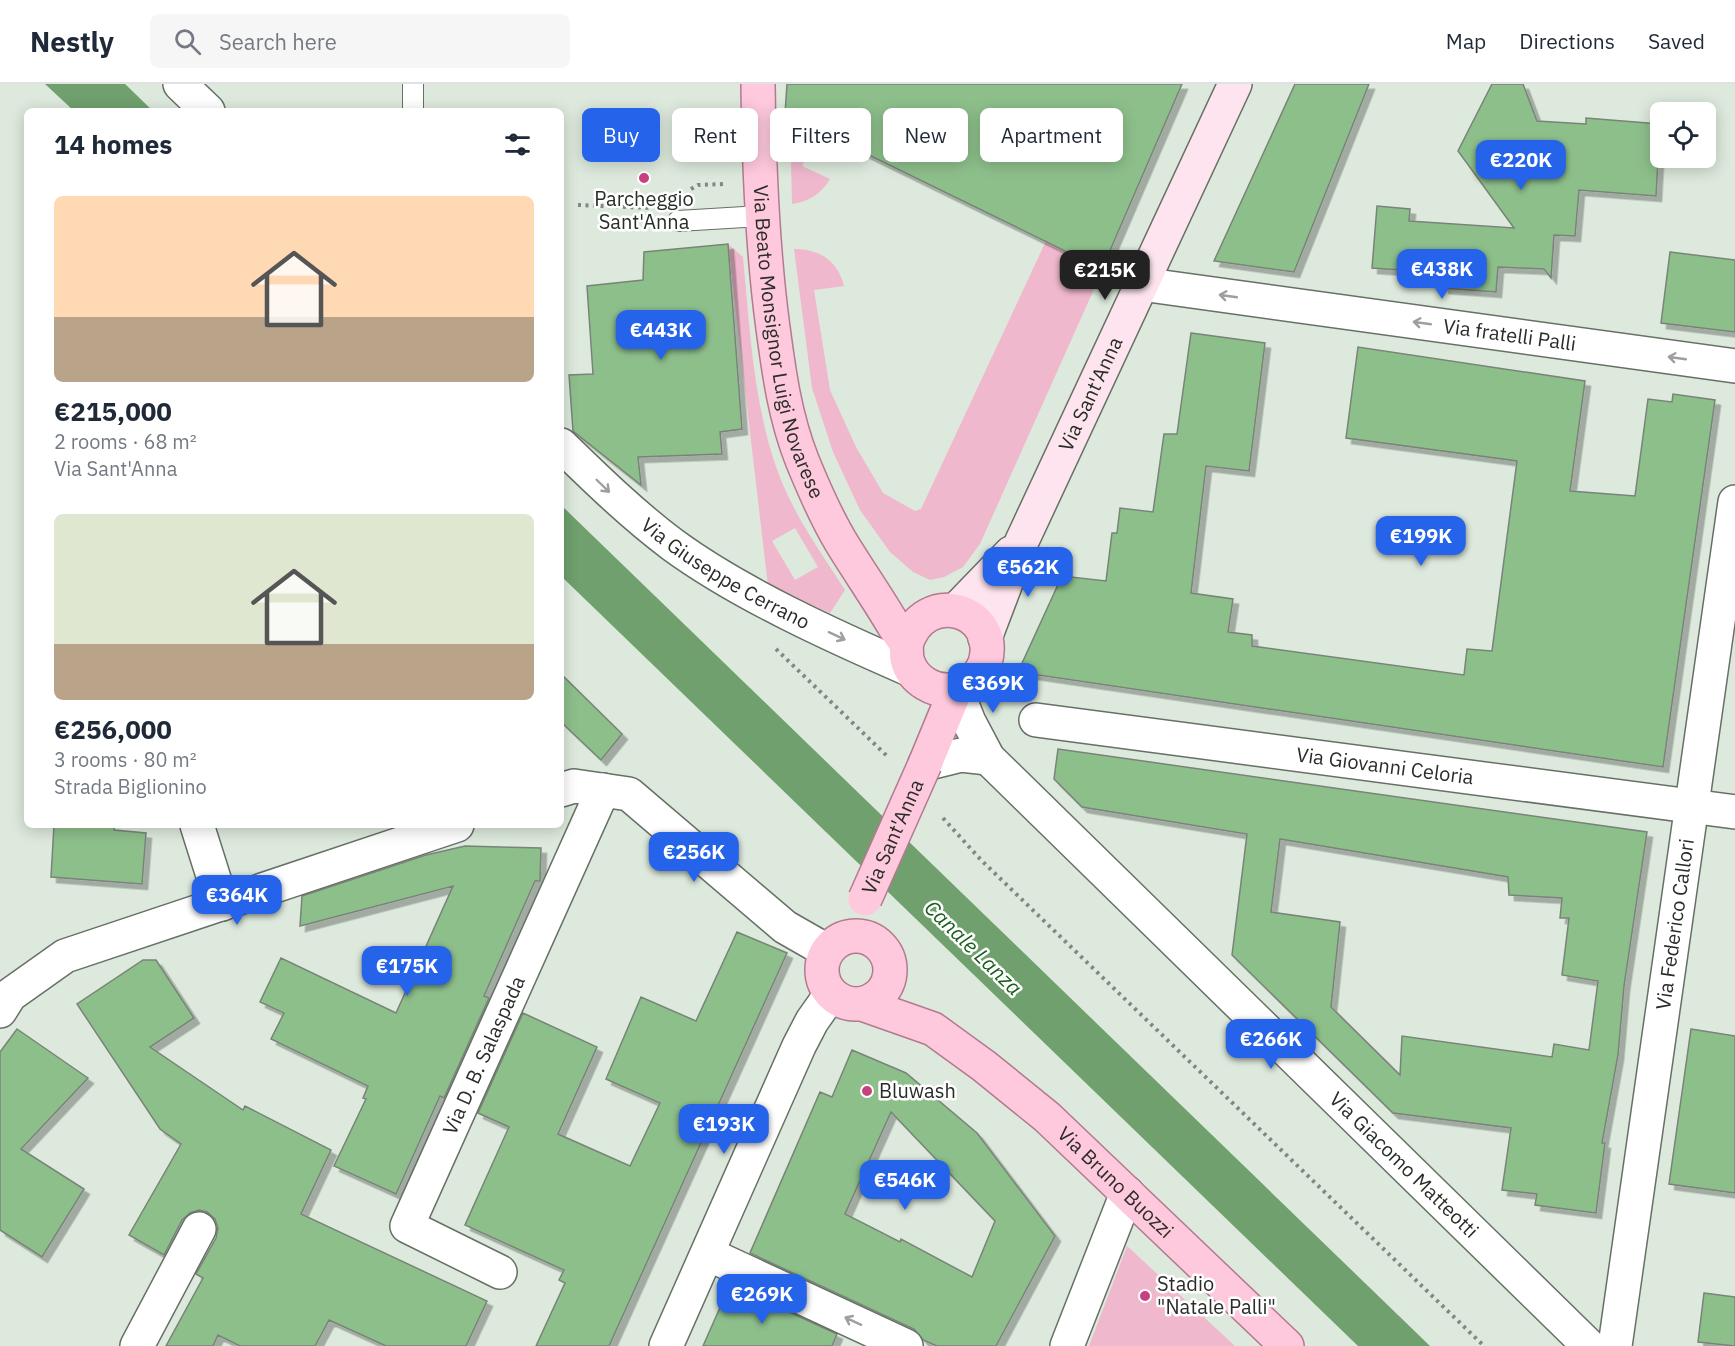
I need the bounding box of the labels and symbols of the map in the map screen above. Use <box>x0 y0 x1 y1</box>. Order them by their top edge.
pin: €220K <box>1479 140 1563 191</box>
marker: Parcheggio Sant'Anna <box>637 171 651 185</box>
street label: Via Beato Monsignor Luigi Novarese <box>748 184 831 503</box>
place label: Parcheggio Sant'Anna <box>594 185 694 235</box>
pin: €438K <box>1400 249 1484 300</box>
pin: €215K <box>1063 250 1147 301</box>
one-way arrow <box>1219 290 1239 301</box>
pin: €443K <box>619 310 703 361</box>
street label: Via fratelli Palli <box>1441 312 1578 357</box>
one-way arrow <box>1412 317 1432 328</box>
street label: Via Sant'Anna <box>1052 332 1129 455</box>
one-way arrow <box>1668 353 1687 364</box>
one-way arrow <box>596 478 611 493</box>
street label: Via Giuseppe Cerrano <box>636 511 815 635</box>
pin: €199K <box>1379 516 1463 567</box>
pin: €562K <box>986 547 1070 598</box>
one-way arrow <box>827 630 845 642</box>
pin: €369K <box>951 663 1035 714</box>
street label: Via Giovanni Celoria <box>1295 740 1476 791</box>
street label: Via Sant'Anna <box>855 774 930 899</box>
pin: €256K <box>652 832 736 883</box>
street label: Via Federico Callori <box>1649 837 1700 1011</box>
pin: €364K <box>195 875 279 926</box>
water label: Canale Lanza <box>919 894 1029 1001</box>
pin: €175K <box>365 946 449 997</box>
street label: Via D. B. Salaspada <box>436 971 531 1139</box>
pin: €266K <box>1229 1019 1313 1070</box>
place label: Bluwash <box>879 1077 956 1104</box>
marker: Bluwash <box>860 1084 874 1098</box>
street label: Via Giacomo Matteotti <box>1324 1085 1485 1244</box>
pin: €193K <box>682 1104 766 1155</box>
street label: Via Bruno Buozzi <box>1052 1120 1180 1244</box>
pin: €546K <box>863 1160 947 1211</box>
place label: Stadio "Natale Palli" <box>1157 1270 1276 1320</box>
pin: €269K <box>720 1274 804 1325</box>
marker: Stadio "Natale Palli" <box>1138 1289 1152 1303</box>
one-way arrow <box>845 1315 863 1327</box>

